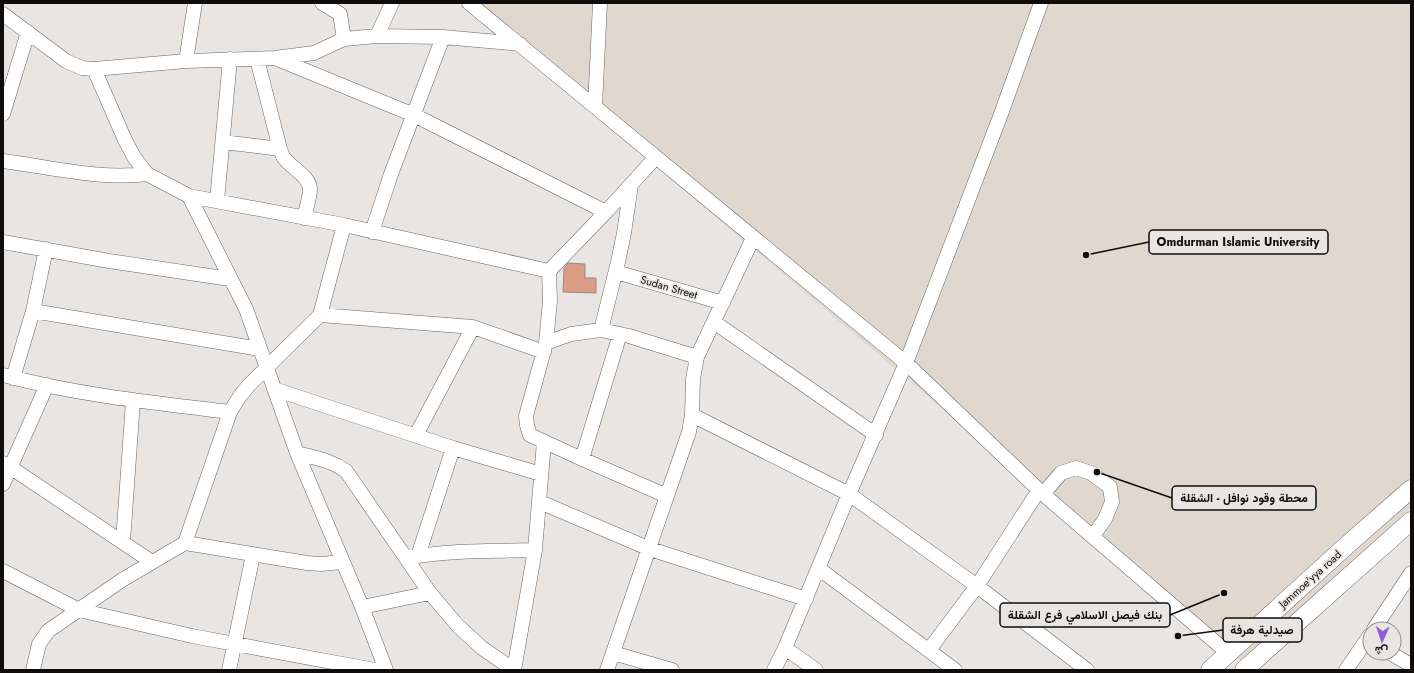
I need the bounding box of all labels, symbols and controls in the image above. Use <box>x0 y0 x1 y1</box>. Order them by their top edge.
callout: Omdurman Islamic University <box>1149 230 1328 254</box>
text: Omdurman Islamic University <box>1157 233 1320 251</box>
street label: Sudan Street <box>639 271 700 303</box>
callout: محطة وقود نوافل - الشقلة <box>1172 486 1316 510</box>
text: محطة وقود نوافل - الشقلة <box>1180 489 1308 507</box>
street label: Jammoe'yya road <box>1274 547 1345 613</box>
callout: بنك فيصل الاسلامي فرع الشقلة <box>1000 603 1170 627</box>
text: بنك فيصل الاسلامي فرع الشقلة <box>1008 606 1163 625</box>
callout: صيدلية هرفة <box>1223 618 1302 642</box>
text: صيدلية هرفة <box>1230 621 1294 639</box>
north arrow <box>1362 621 1402 661</box>
text: ش <box>1374 643 1388 659</box>

